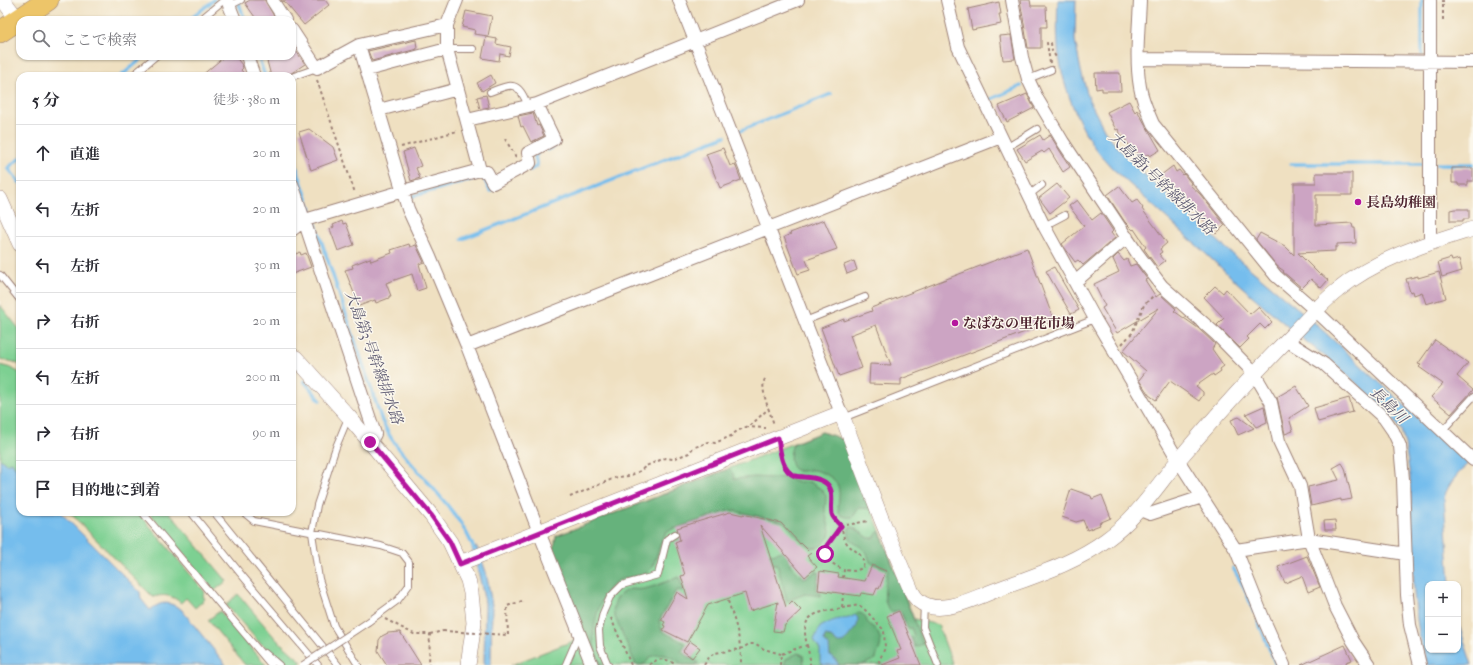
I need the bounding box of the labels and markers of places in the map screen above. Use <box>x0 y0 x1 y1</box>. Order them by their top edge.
place label: 長島幼稚園 <box>1366 194 1436 211</box>
marker: 長島幼稚園 <box>1353 197 1363 207</box>
place label: なばなの里花市場 <box>963 315 1075 332</box>
marker: なばなの里花市場 <box>950 318 960 328</box>

